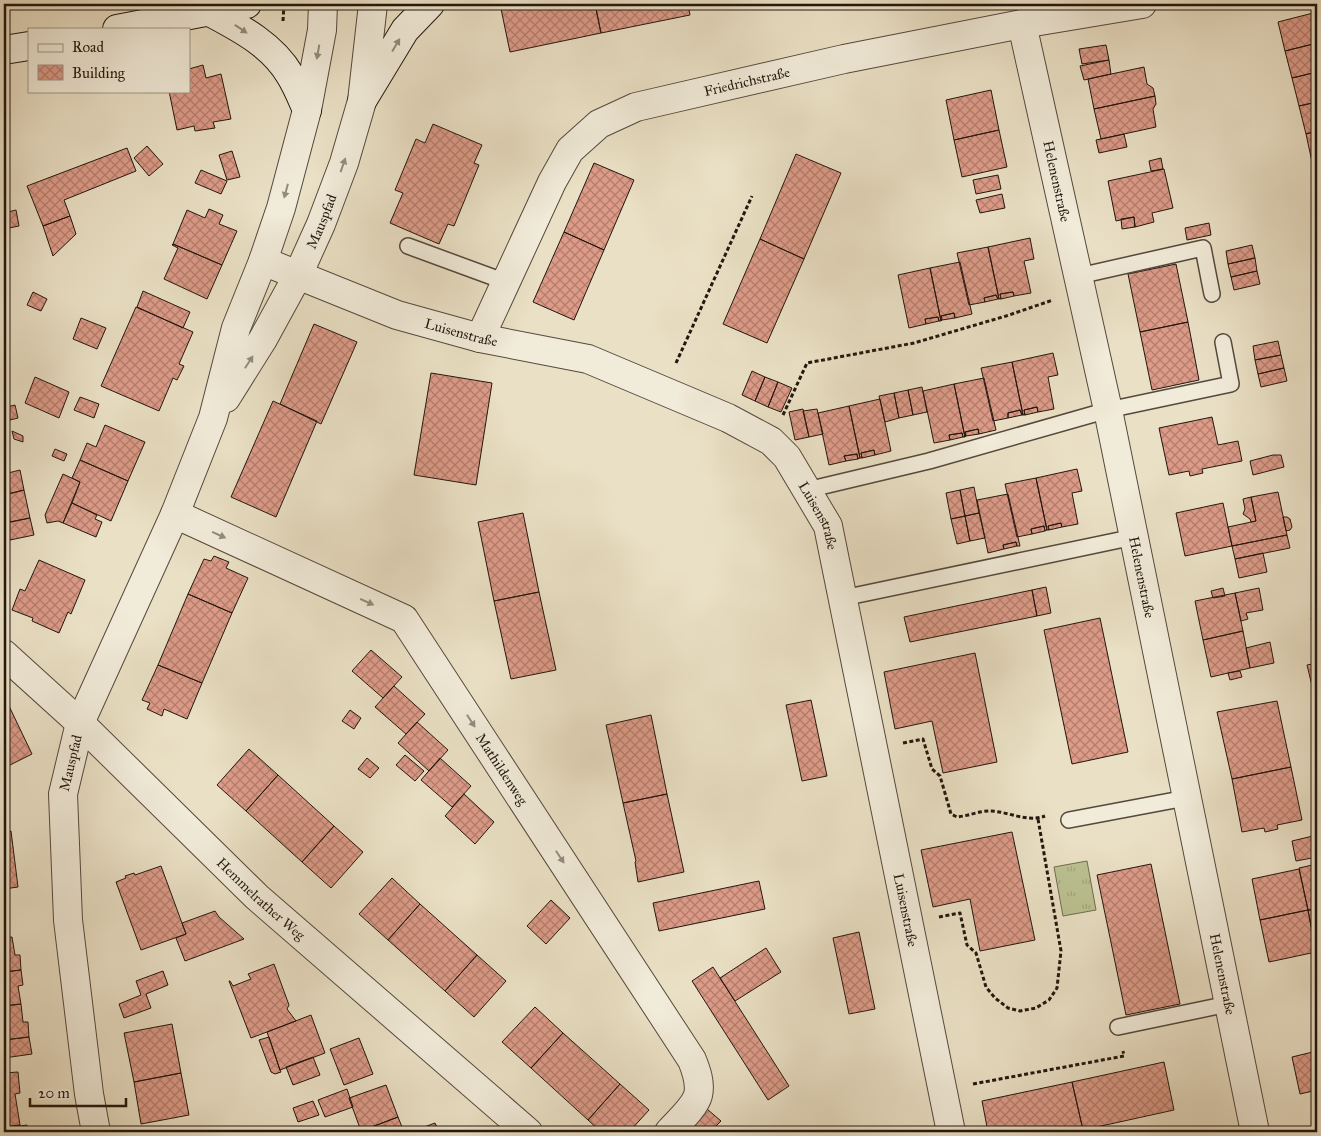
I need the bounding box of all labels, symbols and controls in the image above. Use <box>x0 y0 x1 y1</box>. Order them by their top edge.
one-way arrow <box>234 25 248 34</box>
legend <box>28 28 190 92</box>
text: Road <box>72 38 104 56</box>
one-way arrow <box>392 38 401 51</box>
one-way arrow <box>313 45 321 61</box>
street label: Friedrichstraße <box>702 63 792 100</box>
text: Building <box>72 64 126 82</box>
street label: Helenenstraße <box>1040 139 1074 224</box>
one-way arrow <box>339 157 347 172</box>
one-way arrow <box>281 184 289 199</box>
street label: Mauspfad <box>302 192 340 251</box>
street label: Luisenstraße <box>423 315 499 350</box>
one-way arrow <box>244 355 253 369</box>
street label: Luisenstraße <box>795 478 841 551</box>
one-way arrow <box>212 531 226 539</box>
street label: Helenenstraße <box>1125 535 1159 619</box>
one-way arrow <box>360 598 374 606</box>
one-way arrow <box>466 714 476 727</box>
street label: Mathildenweg <box>472 730 532 809</box>
street label: Mauspfad <box>55 733 85 793</box>
one-way arrow <box>555 850 564 863</box>
street label: Hemmelrather Weg <box>213 854 309 944</box>
street label: Luisenstraße <box>890 872 922 948</box>
street label: Helenenstraße <box>1206 932 1239 1016</box>
scale bar <box>30 1076 126 1108</box>
text: 20 m <box>38 1084 70 1102</box>

